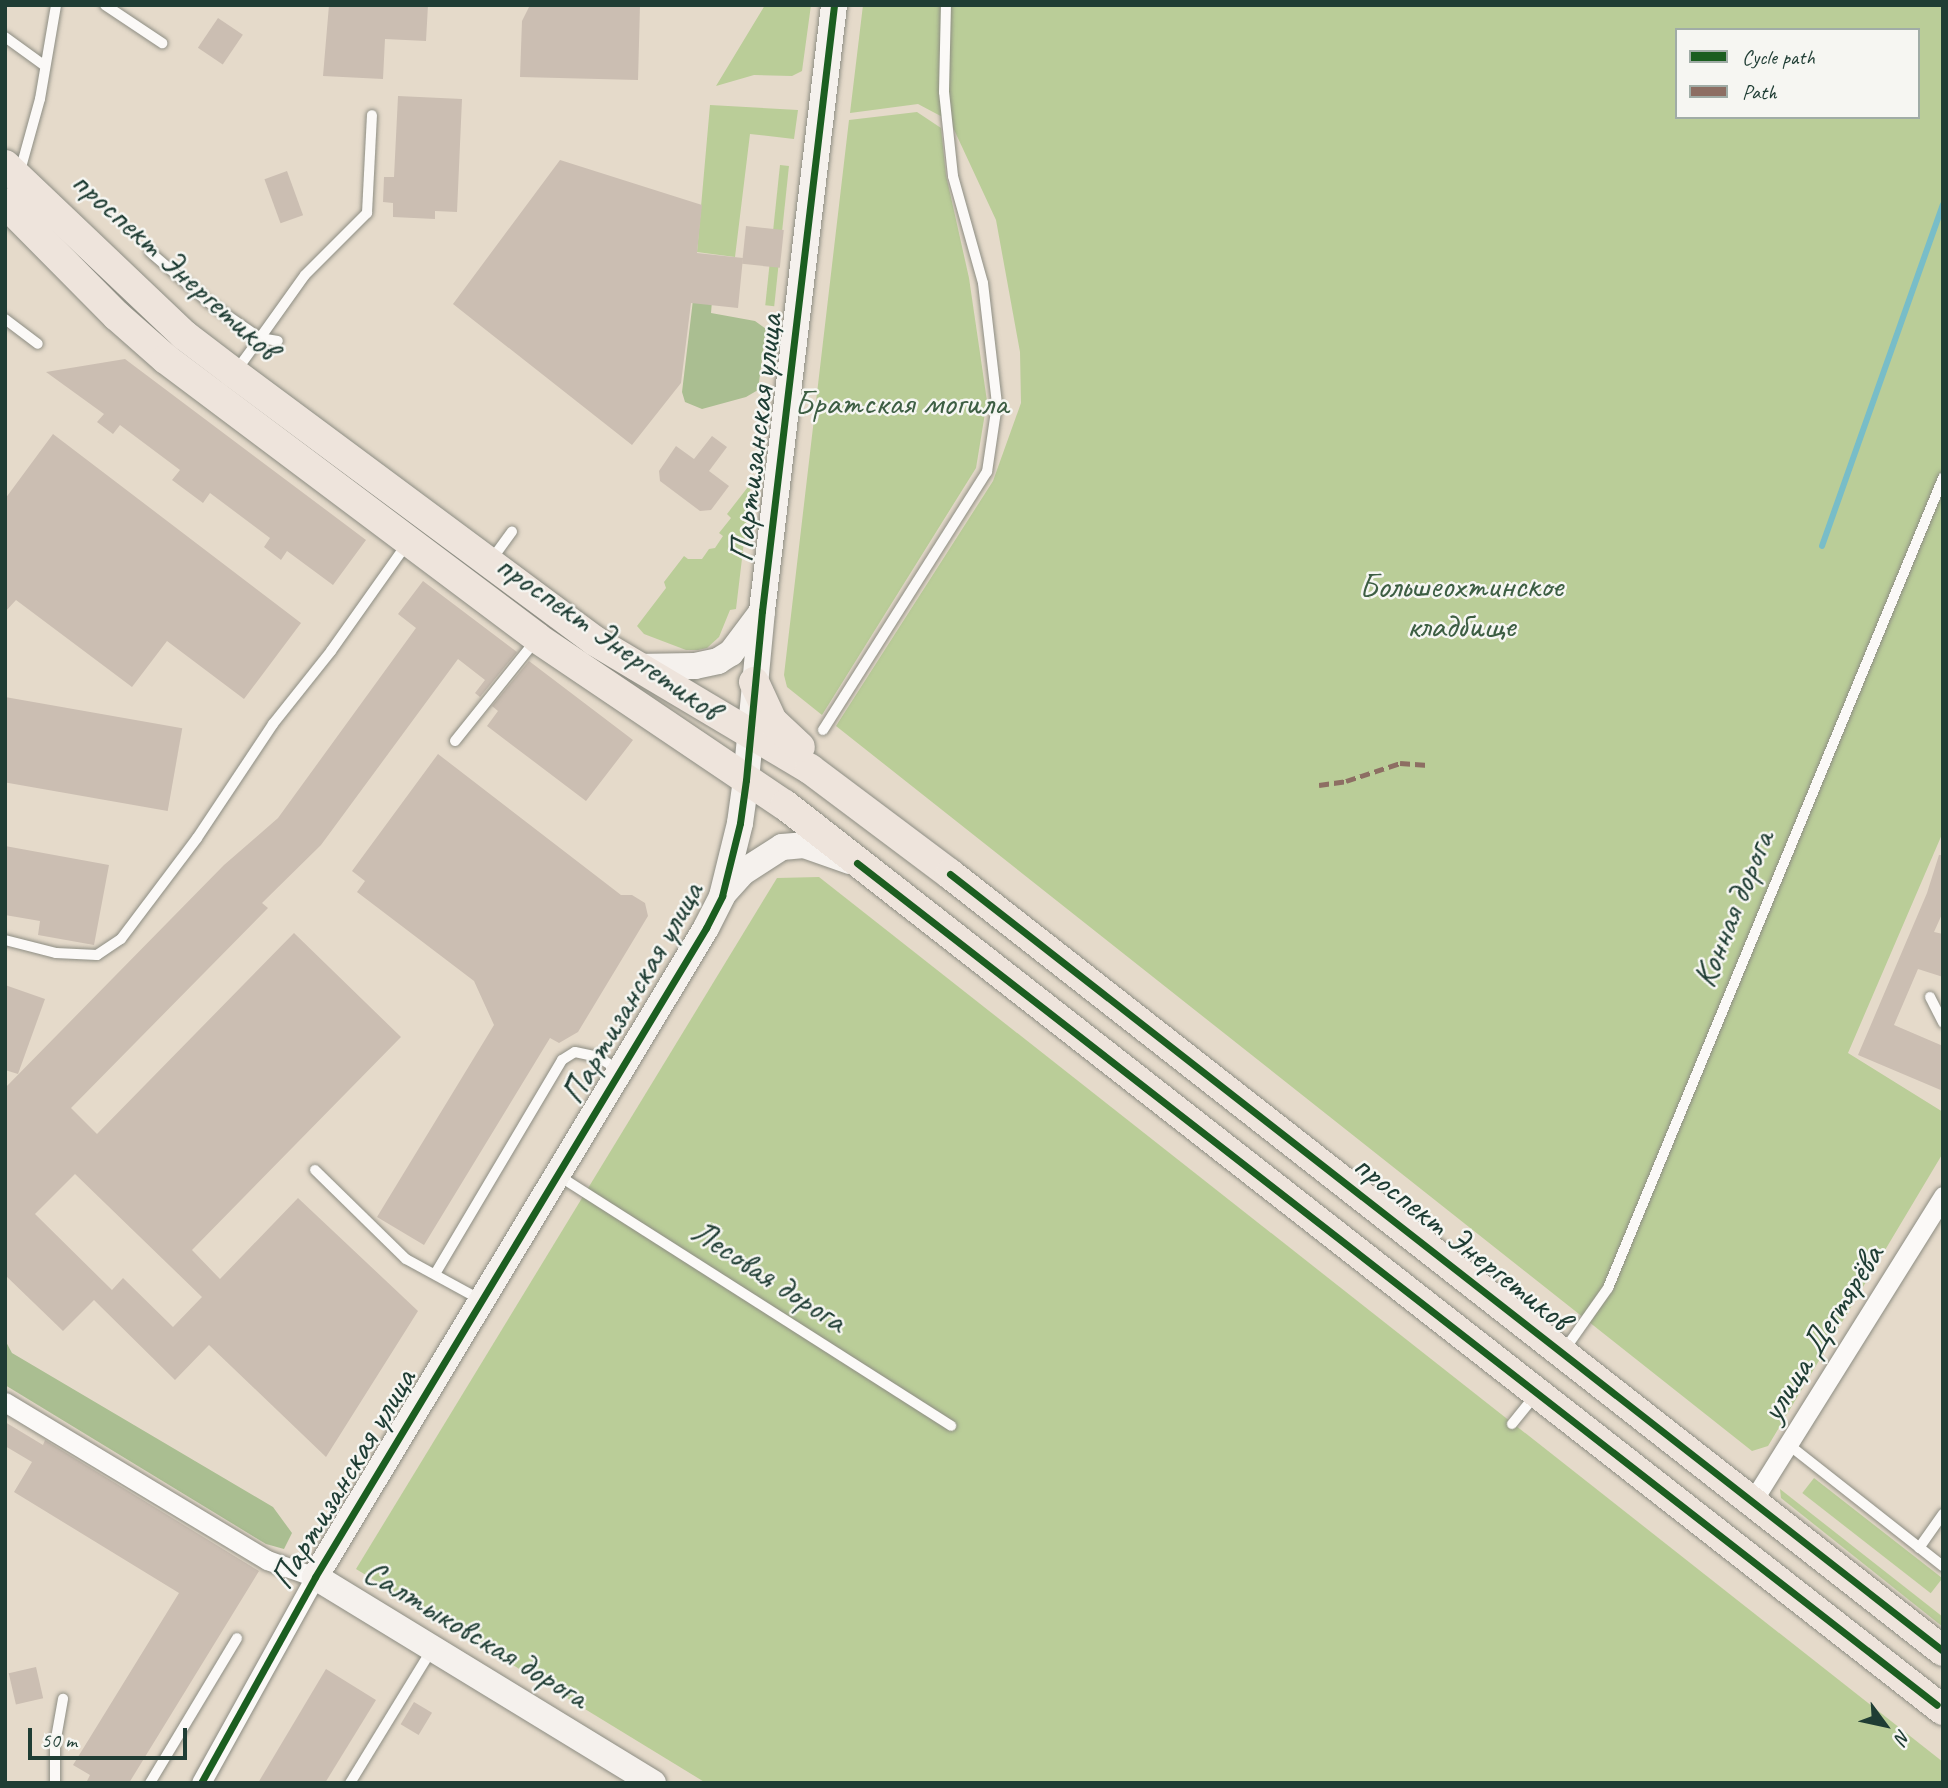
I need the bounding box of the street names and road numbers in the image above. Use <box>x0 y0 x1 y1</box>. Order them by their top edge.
street label: проспект Энергетиков <box>64 162 286 368</box>
street label: Партизанская улица <box>720 310 792 566</box>
street label: проспект Энергетиков <box>489 545 727 729</box>
street label: Конная дорога <box>1683 825 1783 993</box>
street label: Партизанская улица <box>551 873 713 1113</box>
street label: проспект Энергетиков <box>1346 1145 1578 1339</box>
street label: Лесовая дорога <box>684 1210 854 1342</box>
street label: улица Дегтярёва <box>1750 1235 1894 1431</box>
street label: Партизанская улица <box>260 1360 426 1598</box>
street label: Салтыковская дорога <box>356 1550 596 1718</box>

